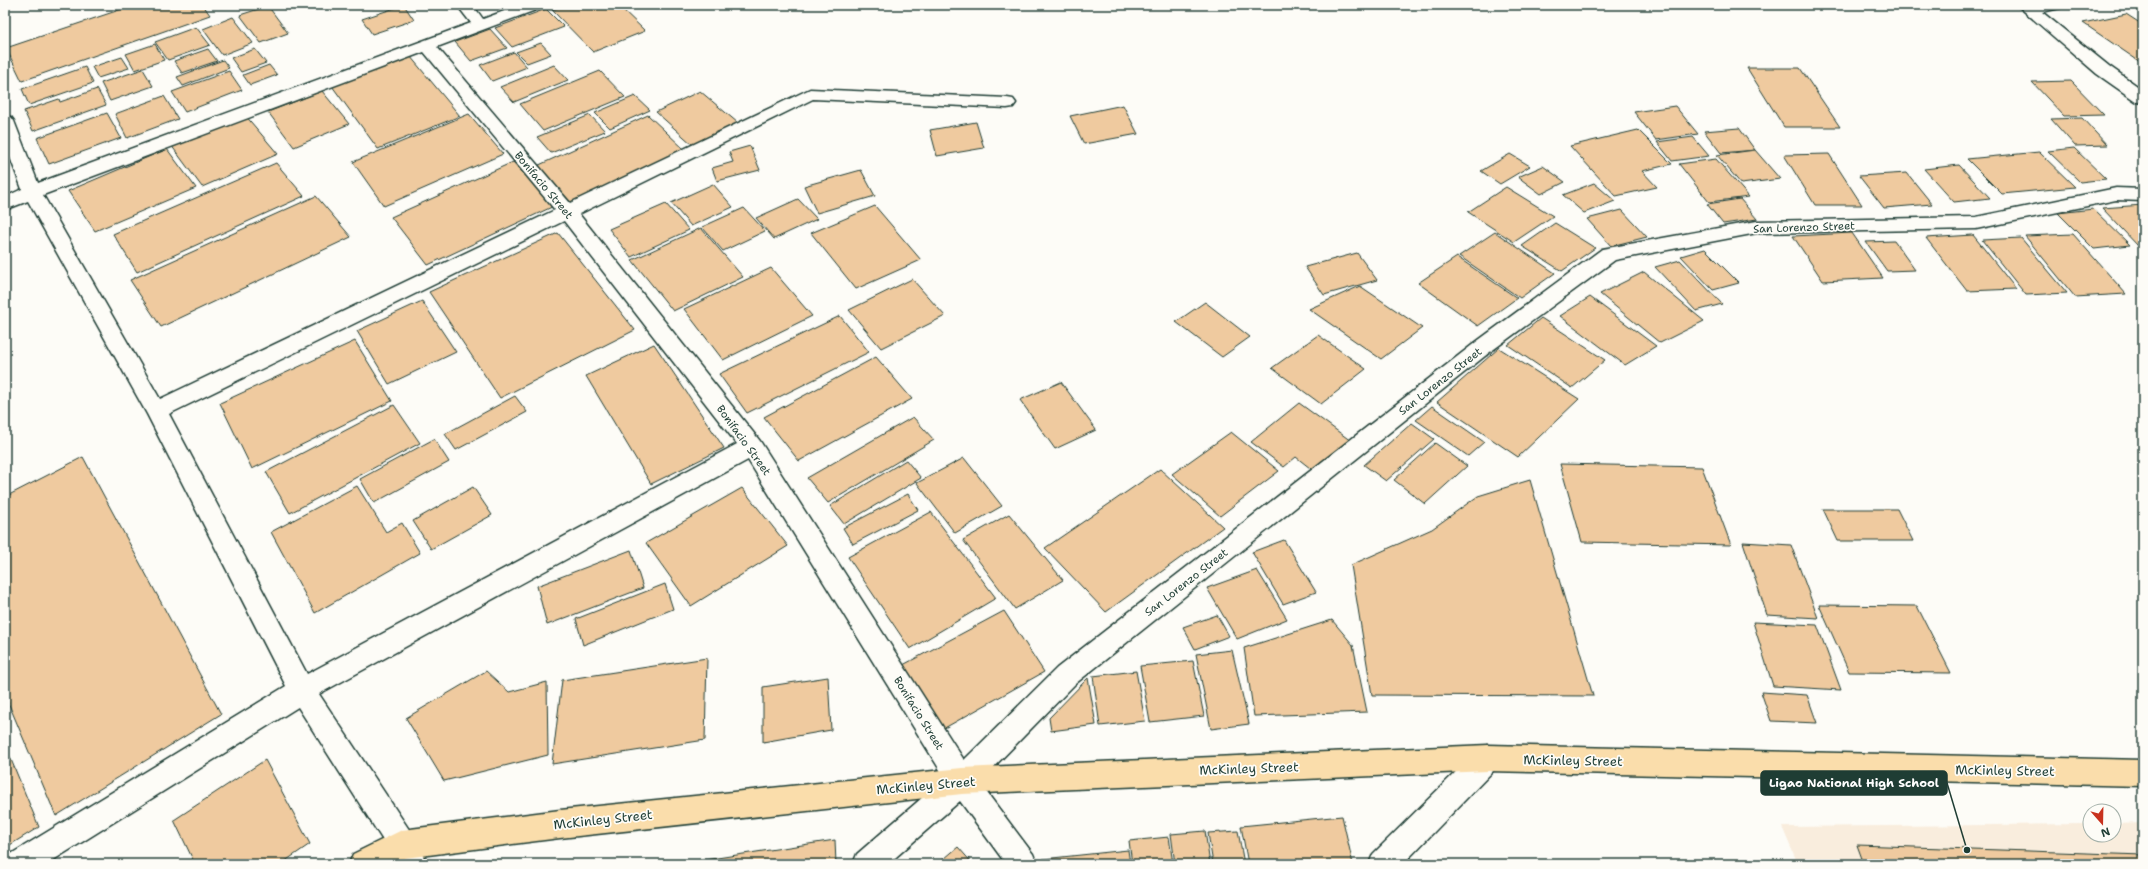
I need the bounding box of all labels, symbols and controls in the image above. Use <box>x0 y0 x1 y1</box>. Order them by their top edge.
street label: Bonifacio Street <box>511 148 576 222</box>
street label: San Lorenzo Street <box>1753 218 1855 237</box>
street label: San Lorenzo Street <box>1396 344 1485 419</box>
street label: Bonifacio Street <box>713 402 774 479</box>
street label: San Lorenzo Street <box>1142 545 1231 620</box>
street label: Bonifacio Street <box>890 674 947 753</box>
street label: McKinley Street <box>1523 751 1623 770</box>
street label: McKinley Street <box>1199 758 1299 779</box>
street label: McKinley Street <box>1955 761 2055 780</box>
callout: Ligao National High School <box>1761 771 1947 795</box>
street label: McKinley Street <box>876 773 977 798</box>
text: Ligao National High School <box>1769 775 1939 791</box>
north arrow <box>2082 803 2122 843</box>
street label: McKinley Street <box>553 806 654 833</box>
text: N <box>2098 823 2112 841</box>

